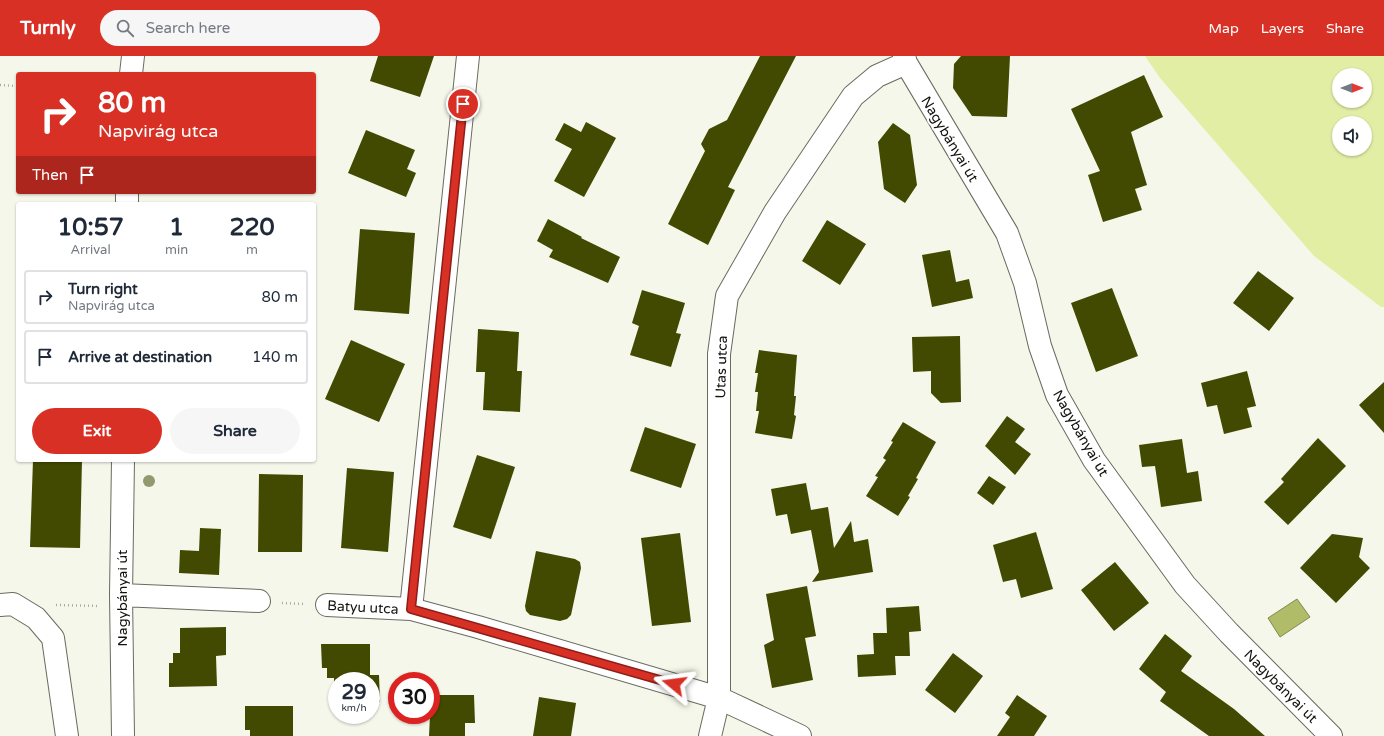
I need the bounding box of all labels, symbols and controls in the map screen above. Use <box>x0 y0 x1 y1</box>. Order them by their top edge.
search box <box>100 10 380 46</box>
text: Turnly <box>20 17 76 39</box>
icon: search <box>114 17 136 39</box>
text: Search here <box>146 19 230 37</box>
text: Map <box>1209 20 1239 37</box>
text: Layers <box>1261 20 1304 37</box>
text: Share <box>1326 20 1364 37</box>
north arrow <box>1332 68 1372 108</box>
map controls <box>1332 68 1372 156</box>
text: 80 m <box>98 86 166 120</box>
pin <box>446 87 480 121</box>
icon: right <box>32 88 84 140</box>
icon: arrive <box>452 93 474 115</box>
street label: Nagybányai út <box>917 93 982 186</box>
button: sound <box>1332 116 1372 156</box>
text: Napvirág utca <box>98 120 218 142</box>
icon: arrive <box>76 164 98 186</box>
text: Then <box>32 166 68 184</box>
text: 10:57 <box>57 213 124 242</box>
text: 1 <box>169 213 184 242</box>
text: 220 <box>229 213 275 242</box>
text: Arrival <box>70 242 111 258</box>
text: min <box>165 242 188 258</box>
text: m <box>246 242 258 258</box>
text: Turn right <box>68 280 138 298</box>
icon: right <box>34 286 56 308</box>
text: 80 m <box>261 288 298 306</box>
text: Napvirág utca <box>68 298 155 314</box>
street label: Utas utca <box>712 335 731 399</box>
icon: arrive <box>34 346 56 368</box>
text: Arrive at destination <box>68 348 212 366</box>
text: 140 m <box>252 348 298 366</box>
street label: Nagybányai út <box>1049 387 1112 480</box>
button: Exit <box>32 408 162 454</box>
button: Share <box>170 408 300 454</box>
street label: Nagybányai út <box>114 549 131 646</box>
street label: Batyu utca <box>327 597 399 618</box>
street label: Nagybányai út <box>1240 646 1321 727</box>
position arrow <box>653 663 695 705</box>
speed limit sign: 30 <box>388 672 440 724</box>
text: 29 <box>341 681 367 705</box>
text: km/h <box>341 702 367 714</box>

